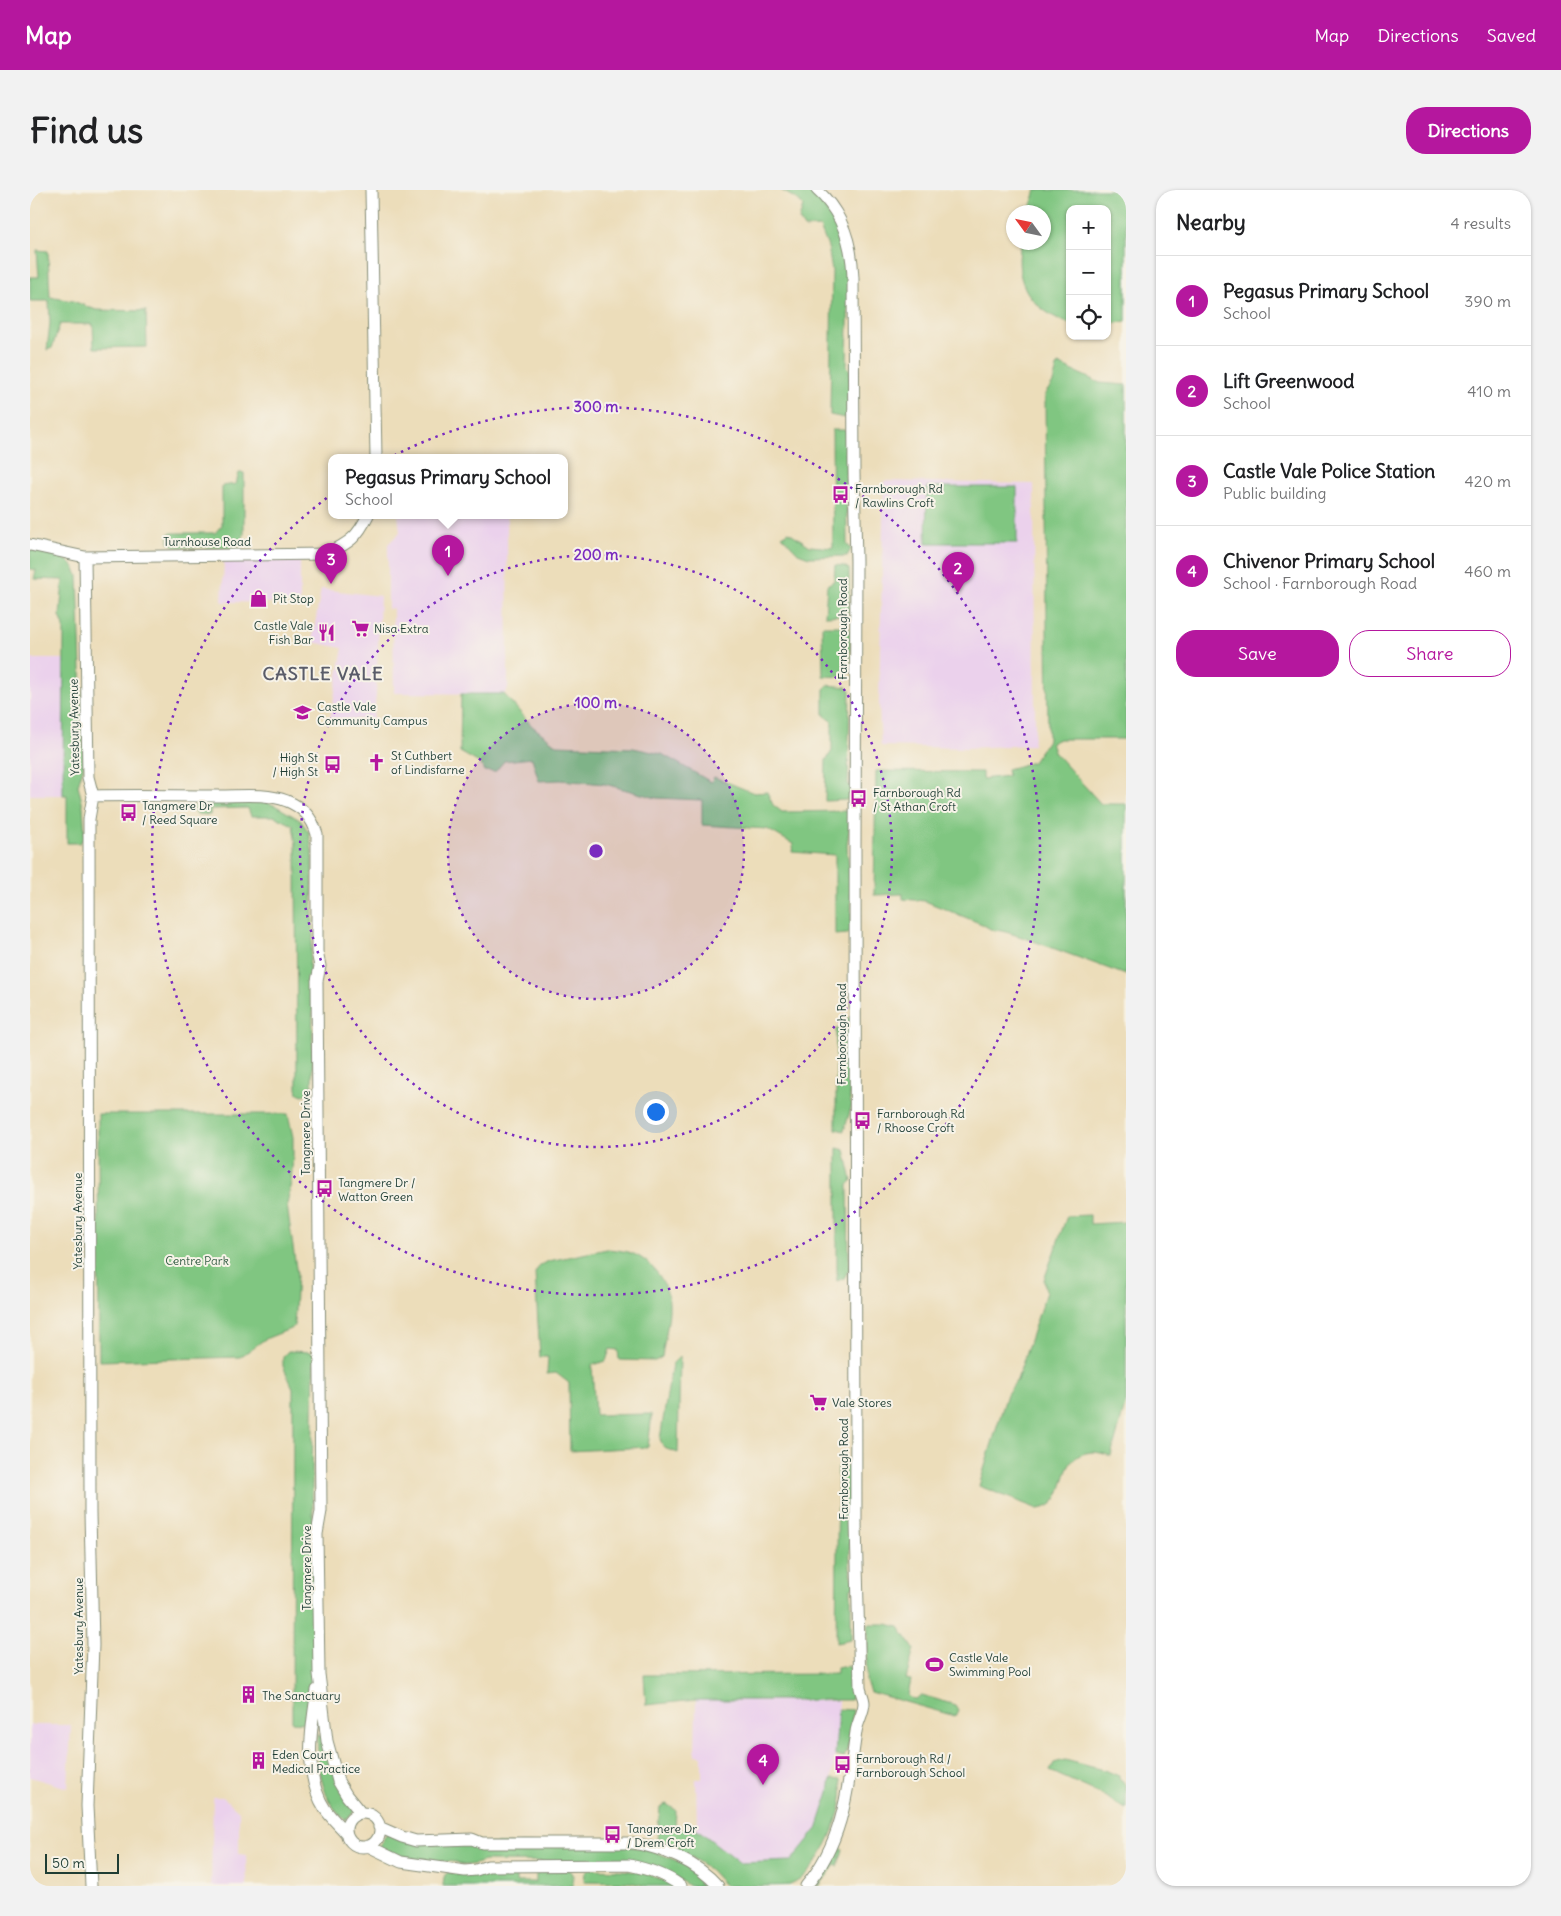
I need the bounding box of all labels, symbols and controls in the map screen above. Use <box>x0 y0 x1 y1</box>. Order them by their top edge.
text: Map <box>25 20 72 50</box>
text: Map <box>1314 24 1349 47</box>
text: Directions <box>1377 24 1459 47</box>
text: Saved <box>1487 24 1536 47</box>
button: Directions <box>1406 107 1531 154</box>
text: Find us <box>30 108 143 152</box>
north arrow <box>1006 205 1051 250</box>
map controls <box>1066 205 1111 340</box>
button: + <box>1066 205 1111 250</box>
text: Nearby <box>1176 209 1246 236</box>
text: 4 results <box>1450 213 1511 233</box>
button: − <box>1066 250 1111 295</box>
text: Pegasus Primary School <box>1223 279 1429 303</box>
text: 1 <box>1189 291 1195 311</box>
text: 390 m <box>1464 291 1511 311</box>
button: locate <box>1066 295 1111 340</box>
text: School <box>1223 303 1271 323</box>
text: Lift Greenwood <box>1223 369 1354 393</box>
text: 2 <box>1188 381 1196 401</box>
text: 410 m <box>1467 381 1511 401</box>
text: School <box>1223 393 1271 413</box>
text: 300 m <box>574 397 619 416</box>
popup <box>328 454 568 519</box>
text: Castle Vale Police Station <box>1223 459 1435 483</box>
text: Pegasus Primary School <box>345 465 551 489</box>
text: 3 <box>1187 471 1197 491</box>
text: 420 m <box>1465 471 1511 491</box>
place label: Farnborough Rd / Rawlins Croft <box>855 481 943 510</box>
text: Public building <box>1223 483 1326 503</box>
bus stop icon: Farnborough Rd / Rawlins Croft <box>831 485 851 505</box>
text: School <box>345 489 393 509</box>
street label: Turnhouse Road <box>163 534 251 549</box>
pin: 1 <box>432 535 464 576</box>
pin: 3 <box>315 543 347 584</box>
text: 200 m <box>574 545 618 564</box>
text: Chivenor Primary School <box>1223 549 1435 573</box>
pin: 2 <box>942 552 974 593</box>
text: 4 <box>1187 561 1197 581</box>
text: 460 m <box>1464 561 1511 581</box>
text: School · Farnborough Road <box>1223 573 1417 593</box>
street label: Farnborough Road <box>835 578 850 680</box>
shop icon: Pit Stop <box>249 588 269 608</box>
place label: Pit Stop <box>273 591 314 606</box>
place label: Castle Vale Fish Bar <box>254 618 313 647</box>
supermarket icon: Nisa Extra <box>350 618 370 638</box>
place label: Nisa Extra <box>374 621 429 636</box>
restaurant icon: Castle Vale Fish Bar <box>317 622 337 642</box>
button: Save <box>1176 630 1339 677</box>
button: Share <box>1349 630 1511 677</box>
district label: CASTLE VALE <box>262 662 384 685</box>
street label: Yatesbury Avenue <box>66 678 82 776</box>
text: 100 m <box>575 693 617 712</box>
place label: Castle Vale Community Campus <box>317 699 427 728</box>
school or university icon: Castle Vale Community Campus <box>293 703 313 723</box>
place label: St Cuthbert of Lindisfarne <box>391 748 465 777</box>
place label: High St / High St <box>272 750 318 779</box>
church icon: St Cuthbert of Lindisfarne <box>367 752 387 772</box>
bus stop icon: High St / High St <box>322 754 342 774</box>
place label: Farnborough Rd / St Athan Croft <box>873 785 961 814</box>
bus stop icon: Farnborough Rd / St Athan Croft <box>849 789 869 809</box>
place label: Tangmere Dr / Reed Square <box>142 798 218 827</box>
bus stop icon: Tangmere Dr / Reed Square <box>118 802 138 822</box>
centre of rings <box>587 842 605 860</box>
street label: Farnborough Road <box>834 983 849 1085</box>
street label: Tangmere Drive <box>298 1090 313 1176</box>
your location <box>643 1099 669 1125</box>
place label: Farnborough Rd / Rhoose Croft <box>877 1106 965 1135</box>
bus stop icon: Farnborough Rd / Rhoose Croft <box>853 1110 873 1130</box>
street label: Yatesbury Avenue <box>70 1173 85 1269</box>
place label: Tangmere Dr / Watton Green <box>338 1175 415 1204</box>
bus stop icon: Tangmere Dr / Watton Green <box>314 1179 334 1199</box>
park label: Centre Park <box>165 1253 229 1268</box>
supermarket icon: Vale Stores <box>808 1392 828 1412</box>
place label: Vale Stores <box>832 1395 892 1410</box>
street label: Farnborough Road <box>836 1418 851 1520</box>
street label: Tangmere Drive <box>299 1525 314 1611</box>
street label: Yatesbury Avenue <box>71 1578 86 1674</box>
place label: Castle Vale Swimming Pool <box>949 1650 1031 1679</box>
sports icon: Castle Vale Swimming Pool <box>925 1654 945 1674</box>
building icon: The Sanctuary <box>238 1685 258 1705</box>
place label: The Sanctuary <box>262 1688 341 1703</box>
pin: 4 <box>747 1744 779 1785</box>
place label: Eden Court Medical Practice <box>272 1747 360 1776</box>
building icon: Eden Court Medical Practice <box>248 1751 268 1771</box>
place label: Farnborough Rd / Farnborough School <box>856 1751 965 1780</box>
bus stop icon: Farnborough Rd / Farnborough School <box>832 1755 852 1775</box>
place label: Tangmere Dr / Drem Croft <box>627 1821 697 1850</box>
bus stop icon: Tangmere Dr / Drem Croft <box>603 1825 623 1845</box>
scale bar <box>45 1851 119 1874</box>
text: 50 m <box>52 1854 85 1872</box>

